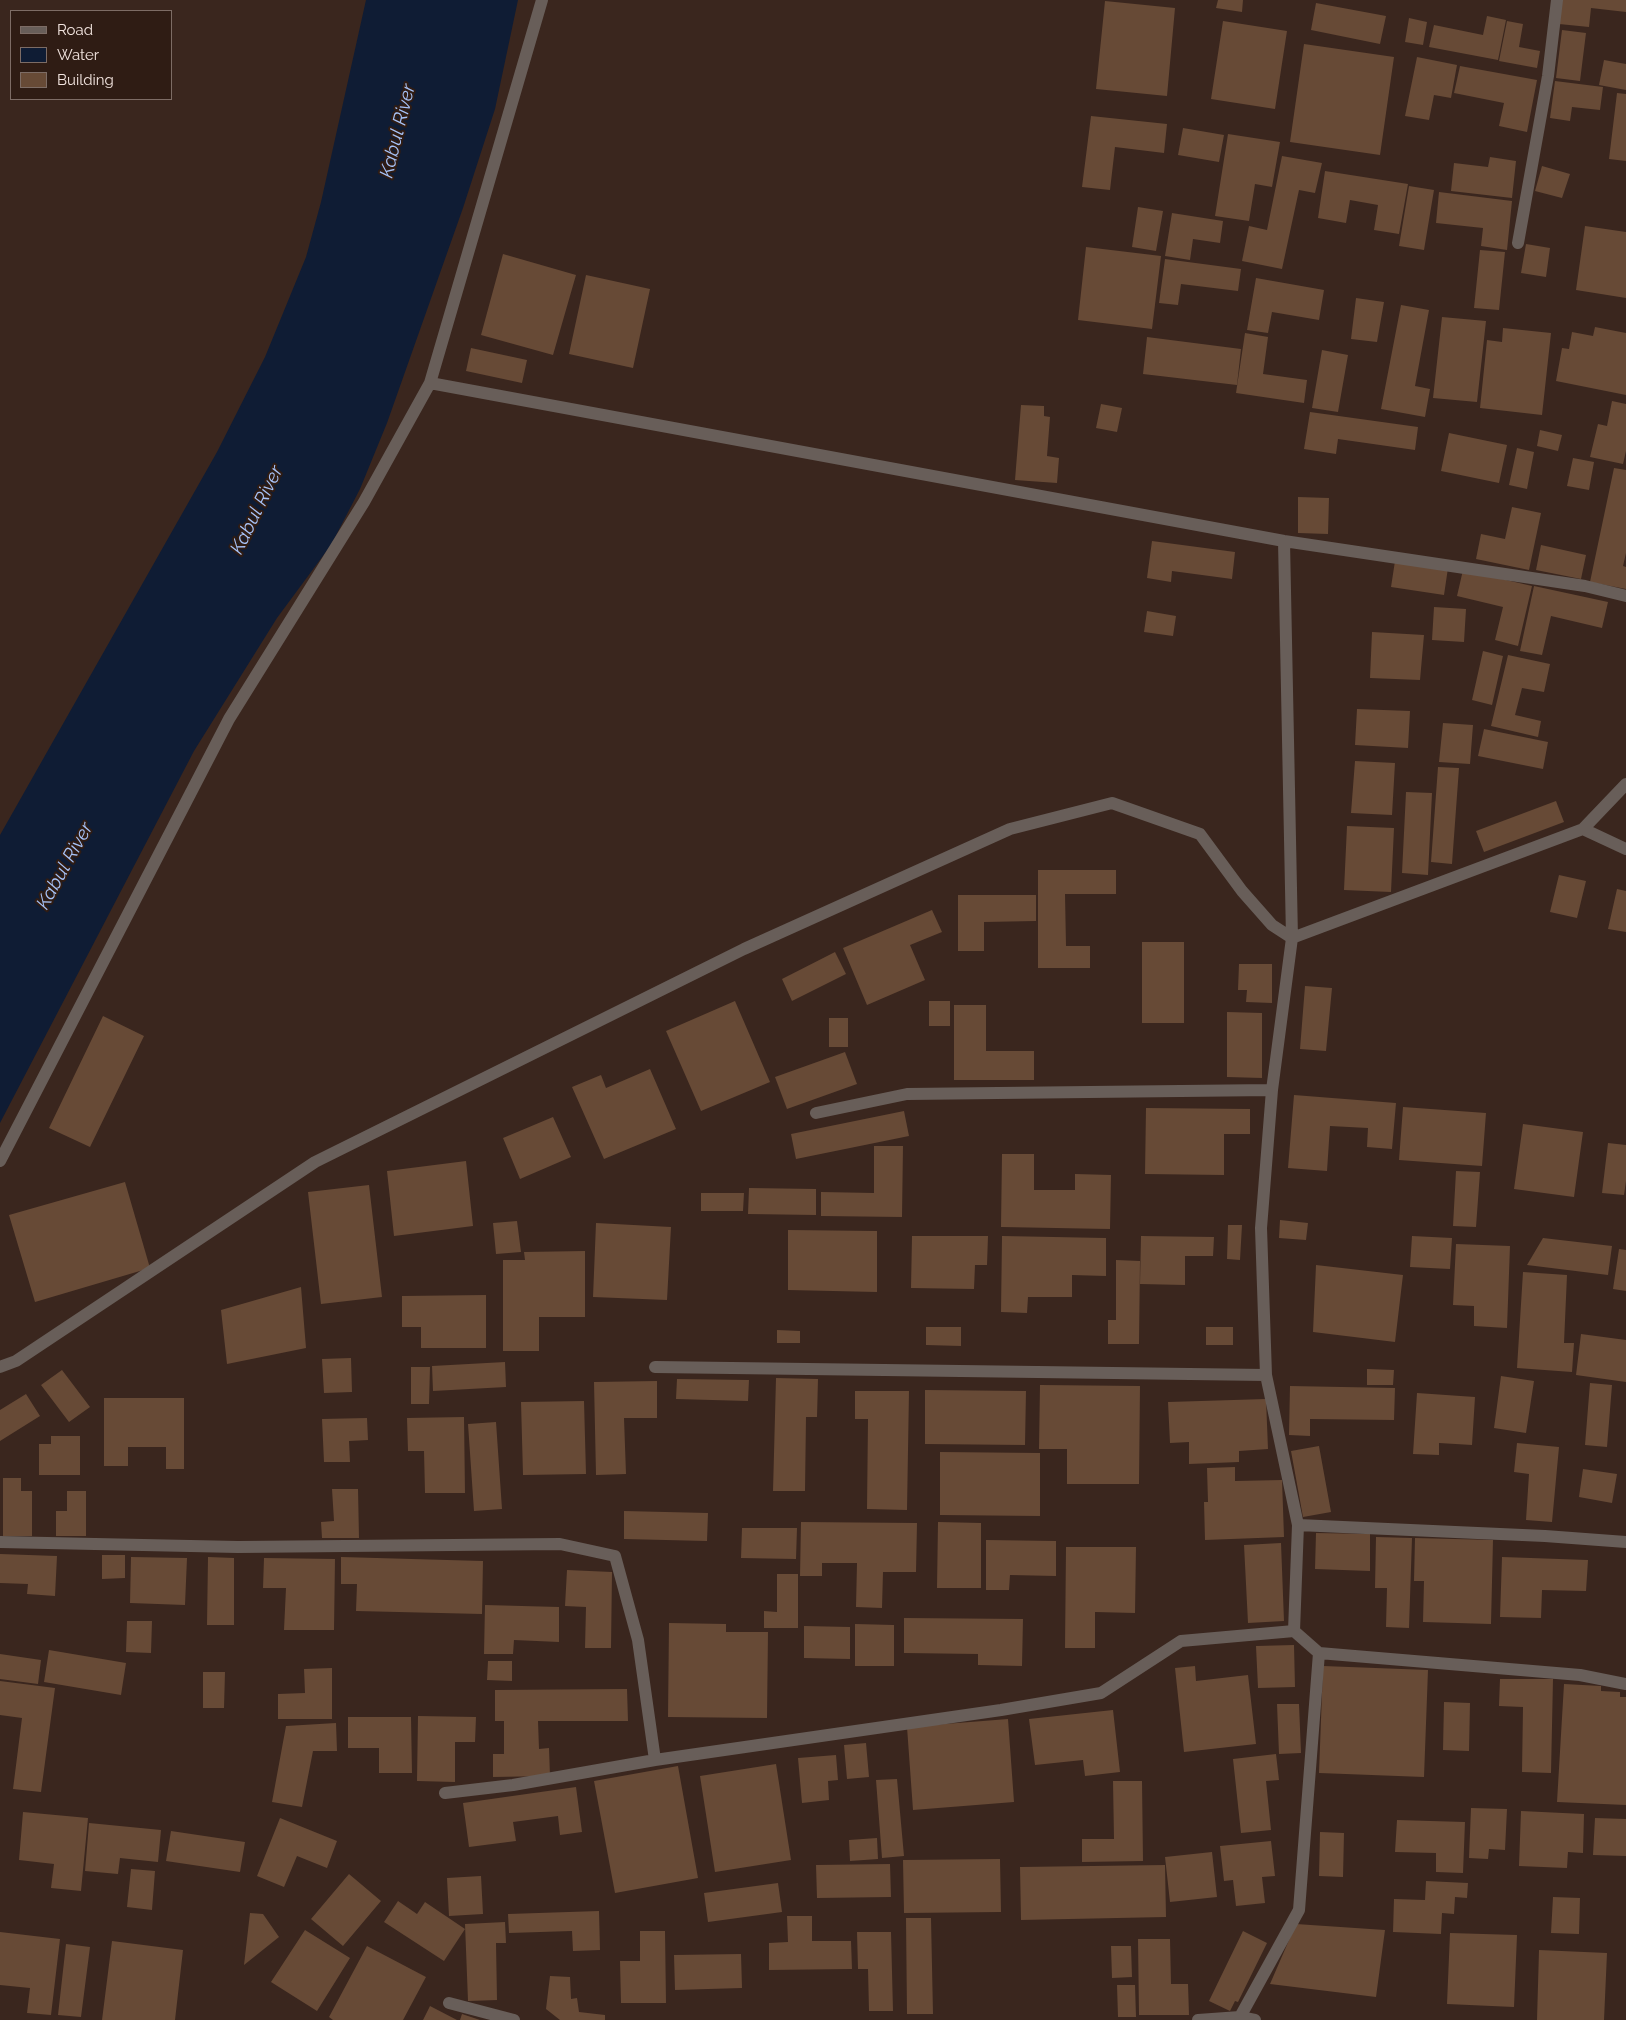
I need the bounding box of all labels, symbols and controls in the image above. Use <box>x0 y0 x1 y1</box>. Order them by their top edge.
legend <box>10 10 172 100</box>
text: Road <box>57 21 93 39</box>
text: Water <box>57 46 99 64</box>
text: Building <box>57 71 114 89</box>
water label: Kabul River <box>375 82 421 180</box>
water label: Kabul River <box>226 462 288 558</box>
water label: Kabul River <box>32 819 98 913</box>

